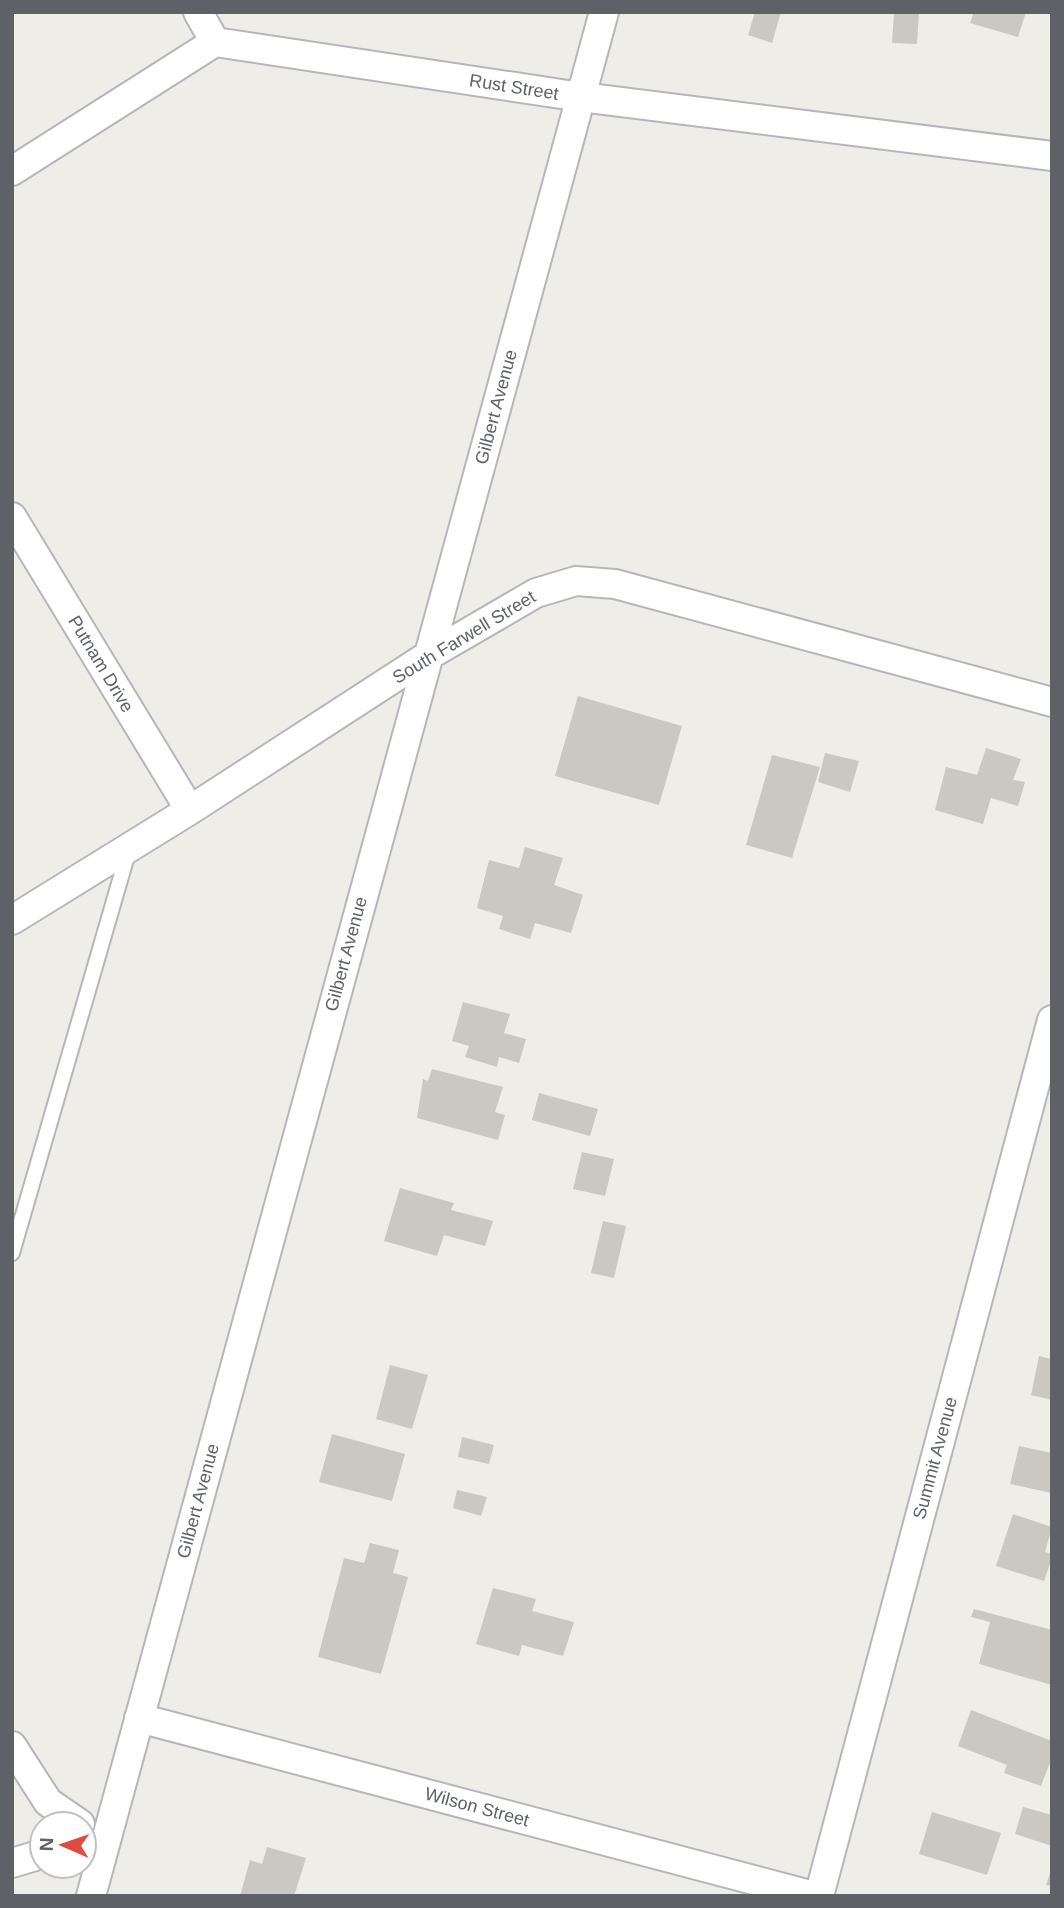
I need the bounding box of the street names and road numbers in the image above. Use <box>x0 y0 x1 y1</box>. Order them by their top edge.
street label: Rust Street <box>468 70 560 104</box>
street label: Gilbert Avenue <box>471 348 521 466</box>
street label: South Farwell Street <box>389 586 539 688</box>
street label: Putnam Drive <box>64 612 138 716</box>
street label: Gilbert Avenue <box>321 895 371 1013</box>
street label: Summit Avenue <box>909 1395 961 1521</box>
street label: Gilbert Avenue <box>173 1442 223 1560</box>
street label: Wilson Street <box>423 1783 531 1831</box>

